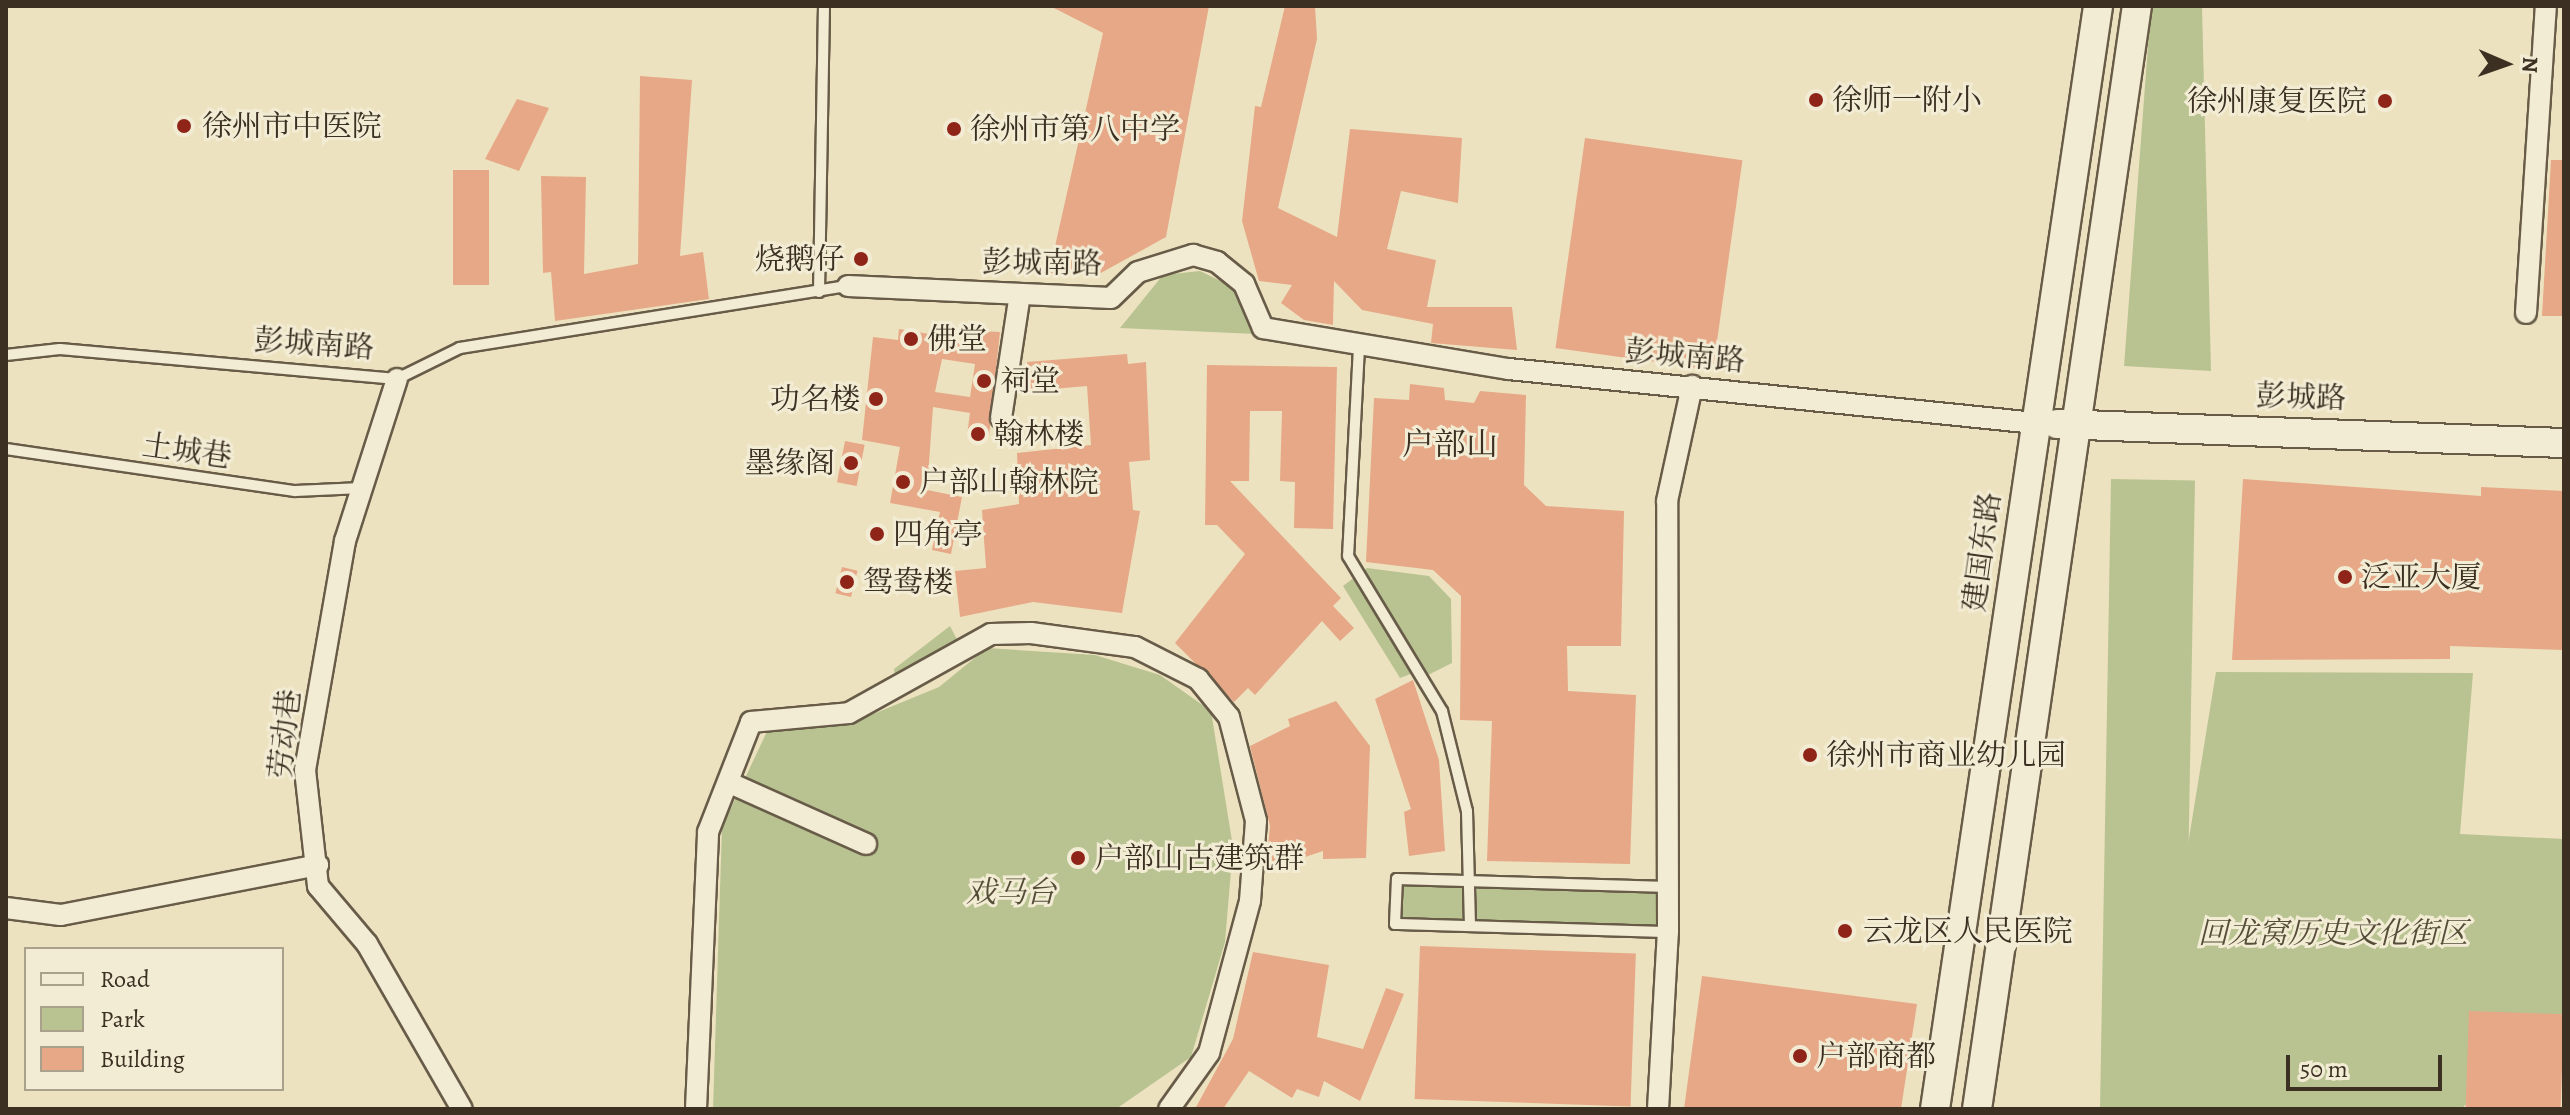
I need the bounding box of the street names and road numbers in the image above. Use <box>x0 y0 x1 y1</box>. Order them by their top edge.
street label: 彭城南路 <box>982 244 1102 282</box>
street label: 彭城南路 <box>253 322 375 366</box>
street label: 彭城南路 <box>1624 333 1746 379</box>
street label: 彭城路 <box>2255 377 2347 417</box>
street label: 土城巷 <box>140 427 234 475</box>
street label: 建国东路 <box>1956 490 2008 614</box>
street label: 劳动巷 <box>262 687 308 781</box>

